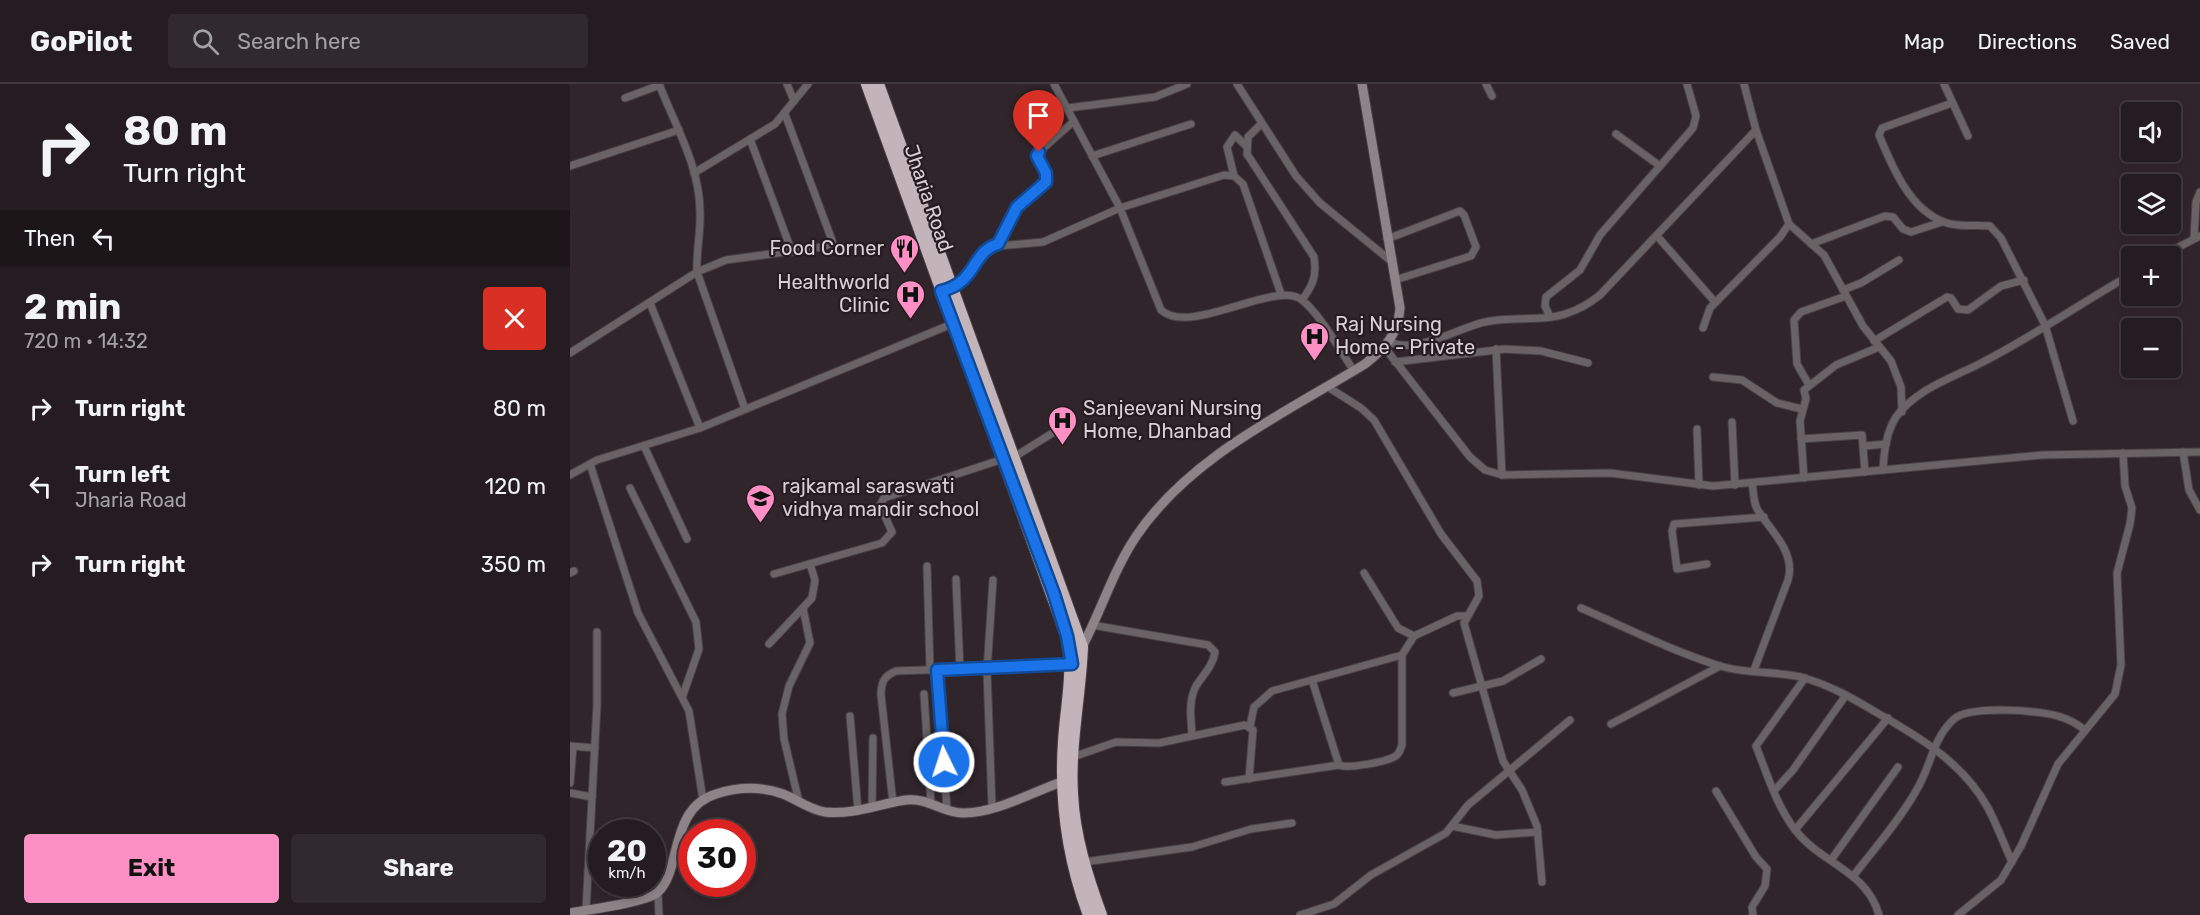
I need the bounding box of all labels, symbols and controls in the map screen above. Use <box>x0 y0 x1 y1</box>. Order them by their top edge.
search box <box>168 14 588 68</box>
text: GoPilot <box>30 25 132 58</box>
icon: search <box>189 25 222 58</box>
text: Search here <box>237 28 361 55</box>
text: Map <box>1904 29 1945 54</box>
text: Directions <box>1978 29 2077 54</box>
text: Saved <box>2110 29 2170 54</box>
pin <box>1013 90 1064 152</box>
icon: arrive <box>1022 99 1055 132</box>
map controls <box>2121 102 2181 378</box>
button: sound <box>2121 102 2181 162</box>
text: 80 m <box>123 106 227 156</box>
icon: right <box>24 108 102 186</box>
street label: Jharia Road <box>899 141 959 255</box>
text: Turn right <box>123 157 246 189</box>
button: layers <box>2121 174 2181 234</box>
icon: left <box>87 222 120 255</box>
text: Then <box>24 225 75 252</box>
restaurant icon: Food Corner <box>889 232 921 274</box>
place label: Food Corner <box>769 236 884 260</box>
button: + <box>2121 246 2181 306</box>
place label: Healthworld Clinic <box>777 270 890 317</box>
hospital icon: Healthworld Clinic <box>895 278 927 320</box>
text: 2 min <box>24 285 122 328</box>
button: close <box>483 287 546 350</box>
place label: Raj Nursing Home - Private <box>1335 312 1475 359</box>
button: − <box>2121 318 2181 378</box>
hospital icon: Raj Nursing Home - Private <box>1298 320 1330 362</box>
text: 720 m · 14:32 <box>24 329 148 353</box>
icon: right <box>24 392 57 425</box>
text: Turn right <box>75 395 185 422</box>
text: 80 m <box>493 395 546 422</box>
place label: Sanjeevani Nursing Home, Dhanbad <box>1083 396 1262 443</box>
hospital icon: Sanjeevani Nursing Home, Dhanbad <box>1046 404 1078 446</box>
text: Turn left <box>75 461 170 488</box>
icon: left <box>24 470 57 503</box>
text: 120 m <box>485 473 546 500</box>
place label: rajkamal saraswati vidhya mandir school <box>782 474 979 521</box>
school or university icon: rajkamal saraswati vidhya mandir school <box>745 482 777 524</box>
text: Jharia Road <box>75 488 187 512</box>
icon: right <box>24 548 57 581</box>
text: Turn right <box>75 551 185 578</box>
text: 350 m <box>481 551 546 578</box>
position arrow <box>912 730 976 794</box>
speed limit sign: 30 <box>678 819 756 897</box>
text: 20 <box>607 833 647 869</box>
button: Exit <box>24 834 279 903</box>
button: Share <box>291 834 546 903</box>
text: km/h <box>608 864 646 882</box>

